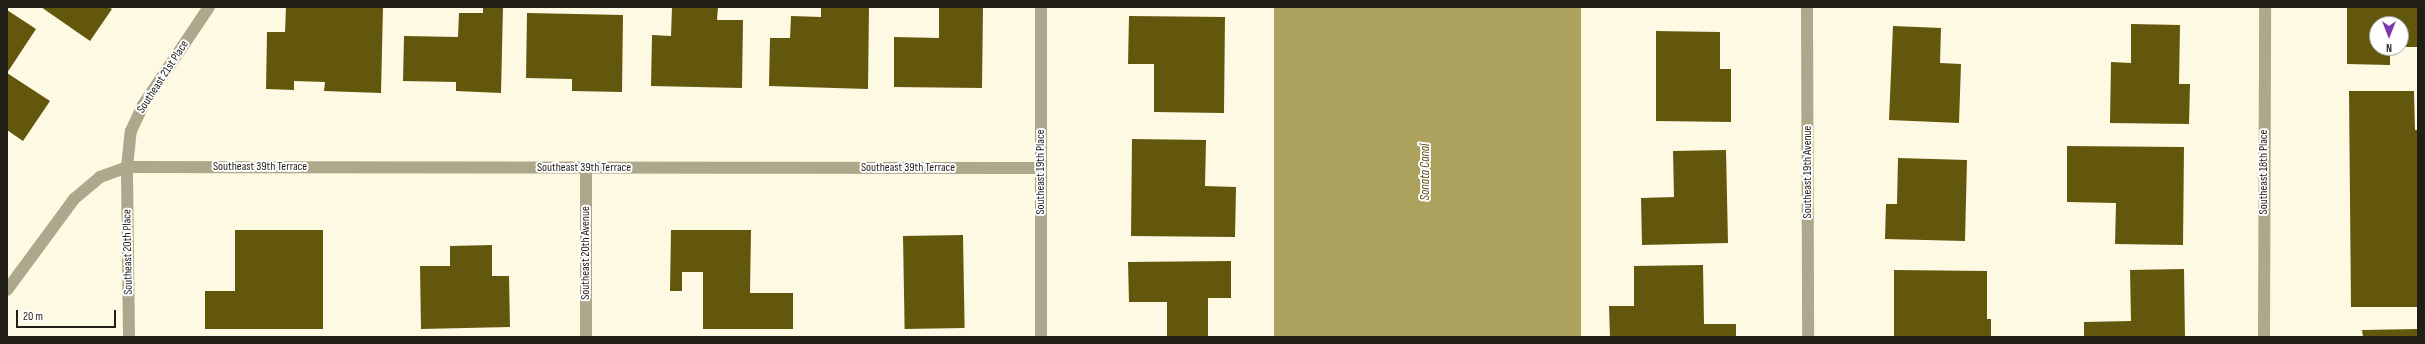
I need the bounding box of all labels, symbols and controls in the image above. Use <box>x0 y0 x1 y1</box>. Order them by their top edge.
north arrow <box>2369 16 2409 56</box>
street label: Southeast 21st Place <box>134 38 192 116</box>
text: N <box>2386 41 2392 54</box>
street label: Southeast 19th Avenue <box>1801 126 1815 218</box>
street label: Southeast 19th Place <box>1034 129 1048 215</box>
street label: Southeast 18th Place <box>2257 130 2271 214</box>
water label: Sonata Canal <box>1417 144 1433 200</box>
street label: Southeast 39th Terrace <box>213 160 307 174</box>
street label: Southeast 39th Terrace <box>537 161 631 175</box>
street label: Southeast 39th Terrace <box>861 161 955 175</box>
street label: Southeast 20th Avenue <box>579 206 593 300</box>
street label: Southeast 20th Place <box>120 209 136 295</box>
scale bar <box>18 302 118 328</box>
text: 20 m <box>23 309 43 324</box>

